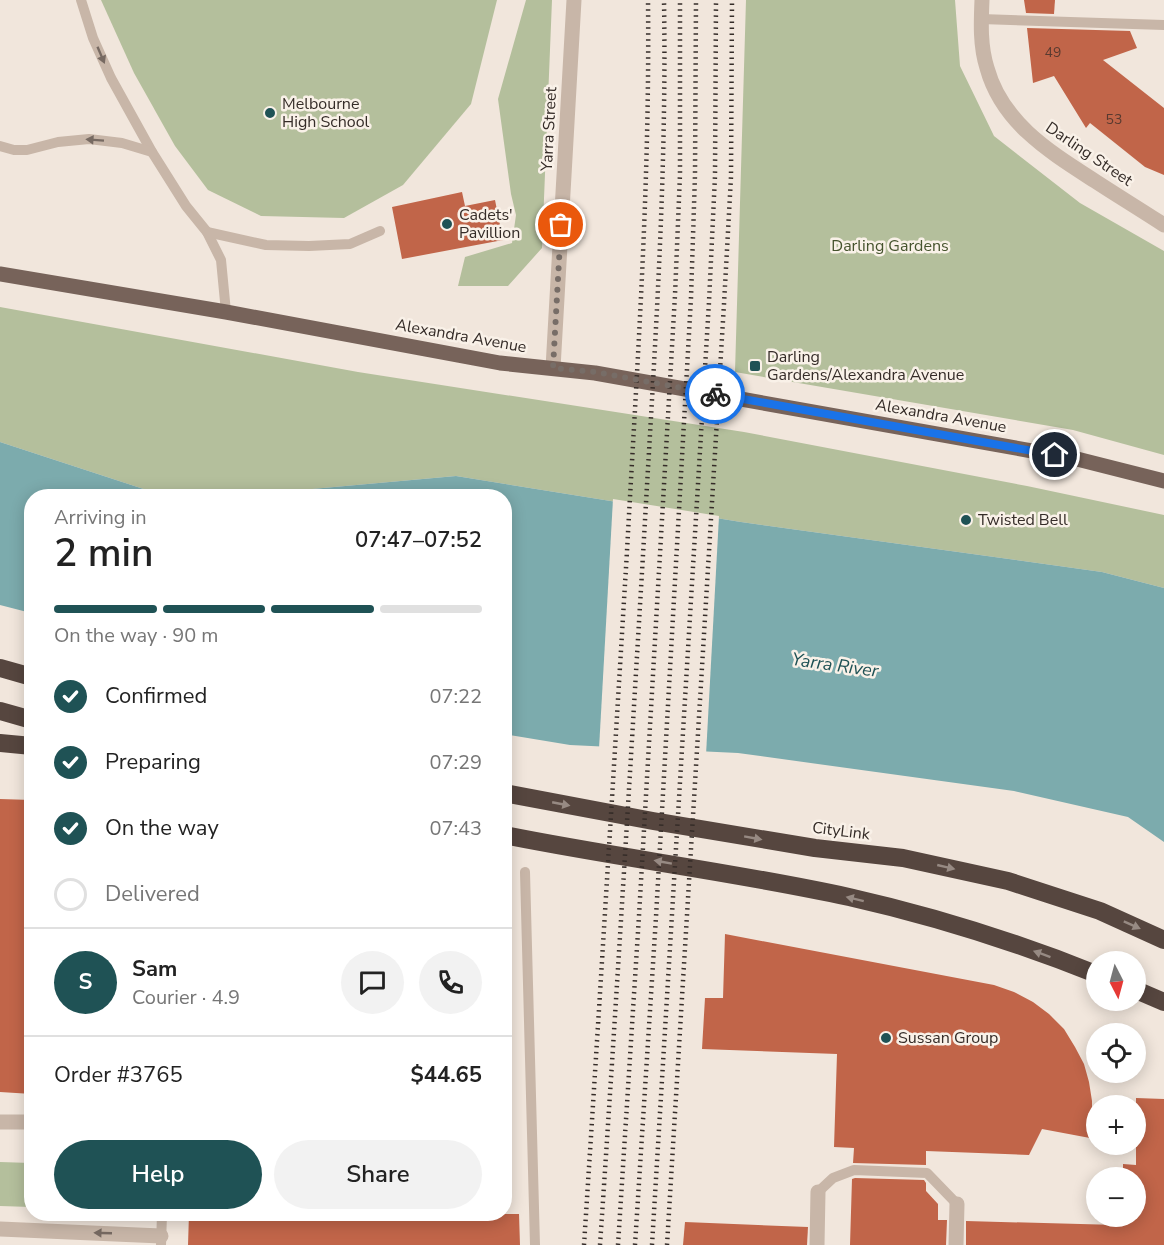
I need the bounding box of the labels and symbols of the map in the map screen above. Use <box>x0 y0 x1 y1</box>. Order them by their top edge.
house number: 49 <box>1045 43 1061 62</box>
one-way arrow <box>96 47 105 64</box>
street label: Yarra Street <box>536 86 562 173</box>
place label: Melbourne High School <box>282 93 370 133</box>
marker: Melbourne High School <box>263 106 277 120</box>
house number: 53 <box>1106 110 1122 129</box>
street label: Darling Street <box>1041 117 1137 192</box>
one-way arrow <box>86 136 105 145</box>
pin <box>535 199 586 250</box>
place label: Cadets' Pavillion <box>459 204 520 244</box>
marker: Cadets' Pavillion <box>440 217 454 231</box>
park label: Darling Gardens <box>831 235 949 257</box>
street label: Alexandra Avenue <box>394 314 528 358</box>
place label: Darling Gardens/Alexandra Avenue <box>767 346 964 386</box>
marker: Darling Gardens/Alexandra Avenue <box>748 359 762 373</box>
courier <box>685 364 745 424</box>
street label: Alexandra Avenue <box>874 394 1008 438</box>
pin <box>1029 429 1080 480</box>
place label: Twisted Bell <box>978 509 1068 531</box>
marker: Twisted Bell <box>959 513 973 527</box>
water label: Yarra River <box>790 647 880 683</box>
one-way arrow <box>552 800 571 809</box>
street label: CityLink <box>811 817 872 846</box>
one-way arrow <box>744 833 763 842</box>
one-way arrow <box>653 858 672 867</box>
one-way arrow <box>937 863 956 872</box>
one-way arrow <box>845 894 864 904</box>
one-way arrow <box>1123 921 1140 930</box>
one-way arrow <box>1033 948 1051 958</box>
north arrow <box>1086 951 1146 1011</box>
place label: Sussan Group <box>898 1027 998 1049</box>
marker: Sussan Group <box>879 1031 893 1045</box>
one-way arrow <box>93 1229 112 1238</box>

